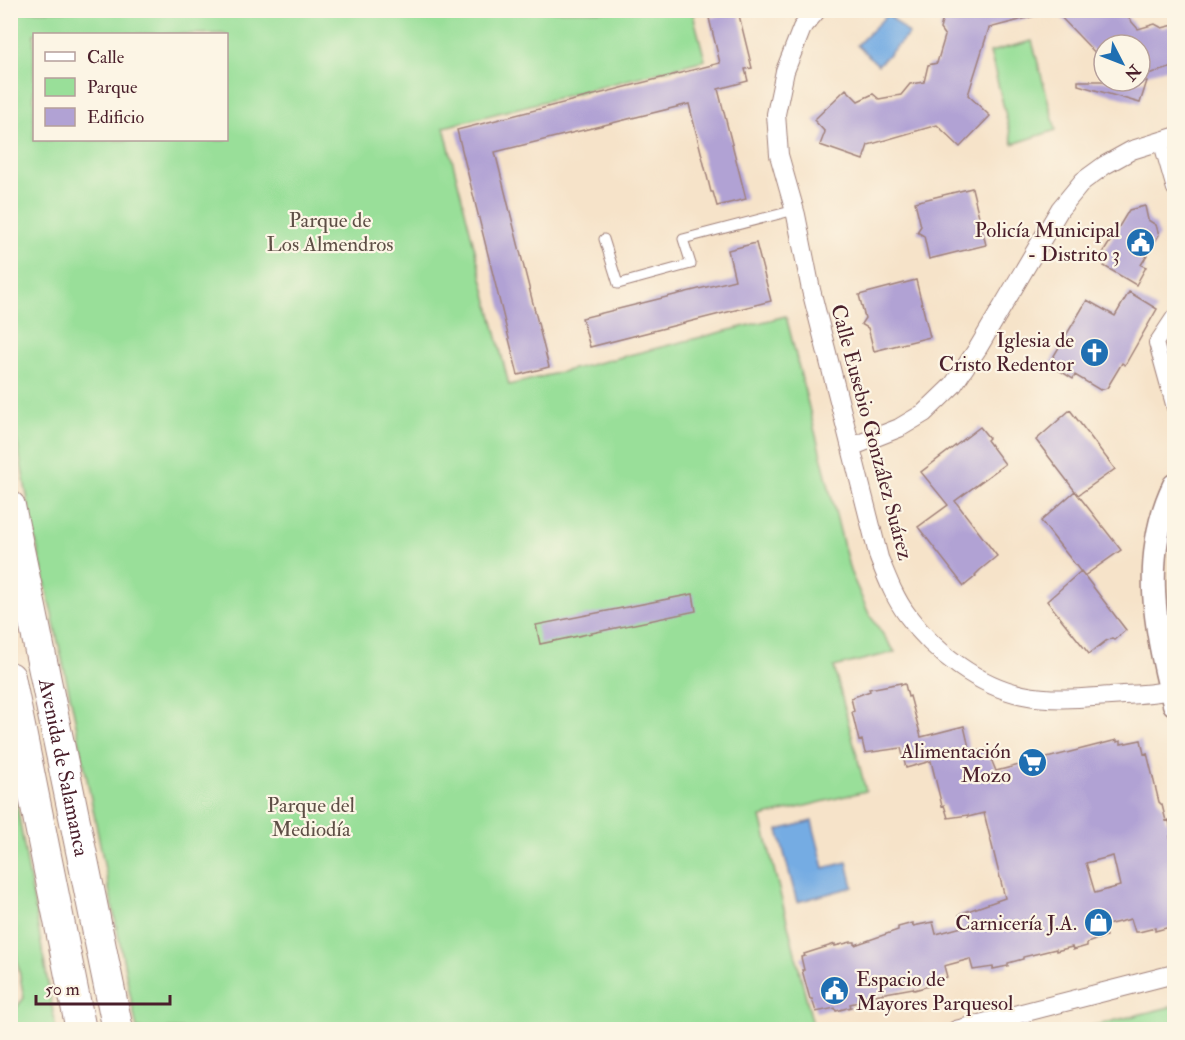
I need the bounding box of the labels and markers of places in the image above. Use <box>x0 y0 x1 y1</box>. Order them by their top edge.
place label: Policía Municipal - Distrito 3 <box>975 217 1121 268</box>
public building icon: Policía Municipal - Distrito 3 <box>1125 226 1157 258</box>
place label: Iglesia de Cristo Redentor <box>939 327 1074 378</box>
church icon: Iglesia de Cristo Redentor <box>1079 336 1111 368</box>
place label: Alimentación Mozo <box>900 738 1011 789</box>
supermarket icon: Alimentación Mozo <box>1016 747 1048 779</box>
shop icon: Carnicería J.A. <box>1082 907 1114 939</box>
place label: Carnicería J.A. <box>955 910 1077 937</box>
place label: Espacio de Mayores Parquesol <box>856 966 1014 1017</box>
public building icon: Espacio de Mayores Parquesol <box>819 975 851 1007</box>

